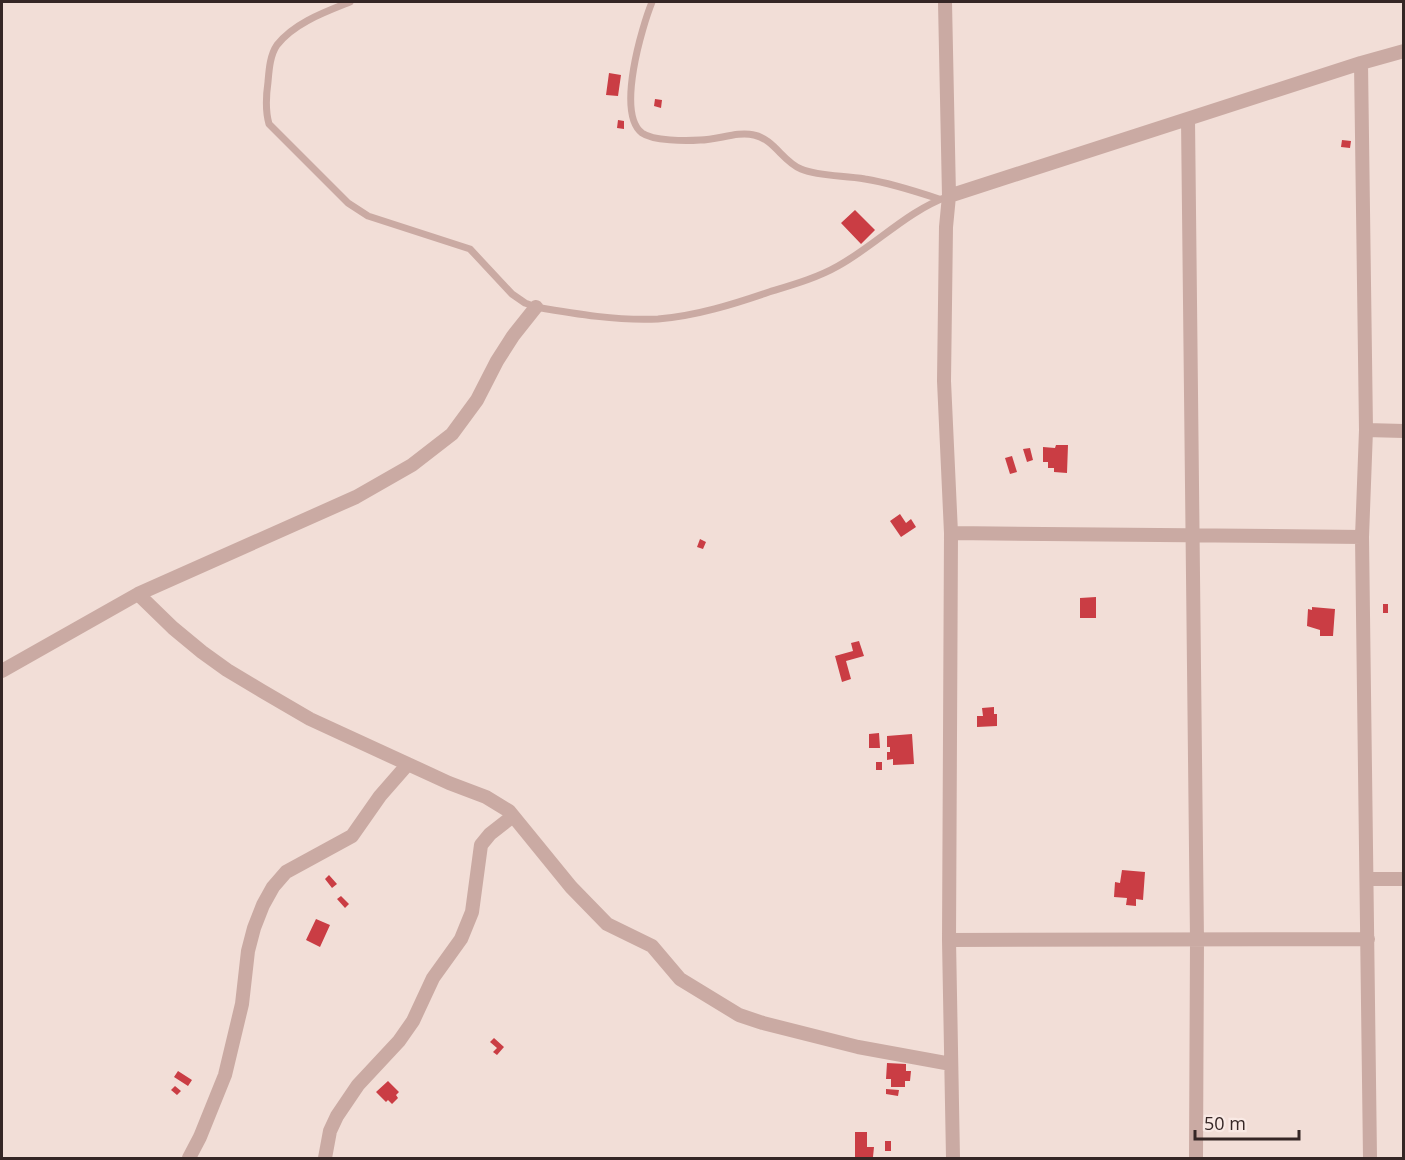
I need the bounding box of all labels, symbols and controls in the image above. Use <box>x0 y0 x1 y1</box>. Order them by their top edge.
scale bar <box>1195 1103 1298 1141</box>
text: 50 m <box>1204 1111 1246 1135</box>

